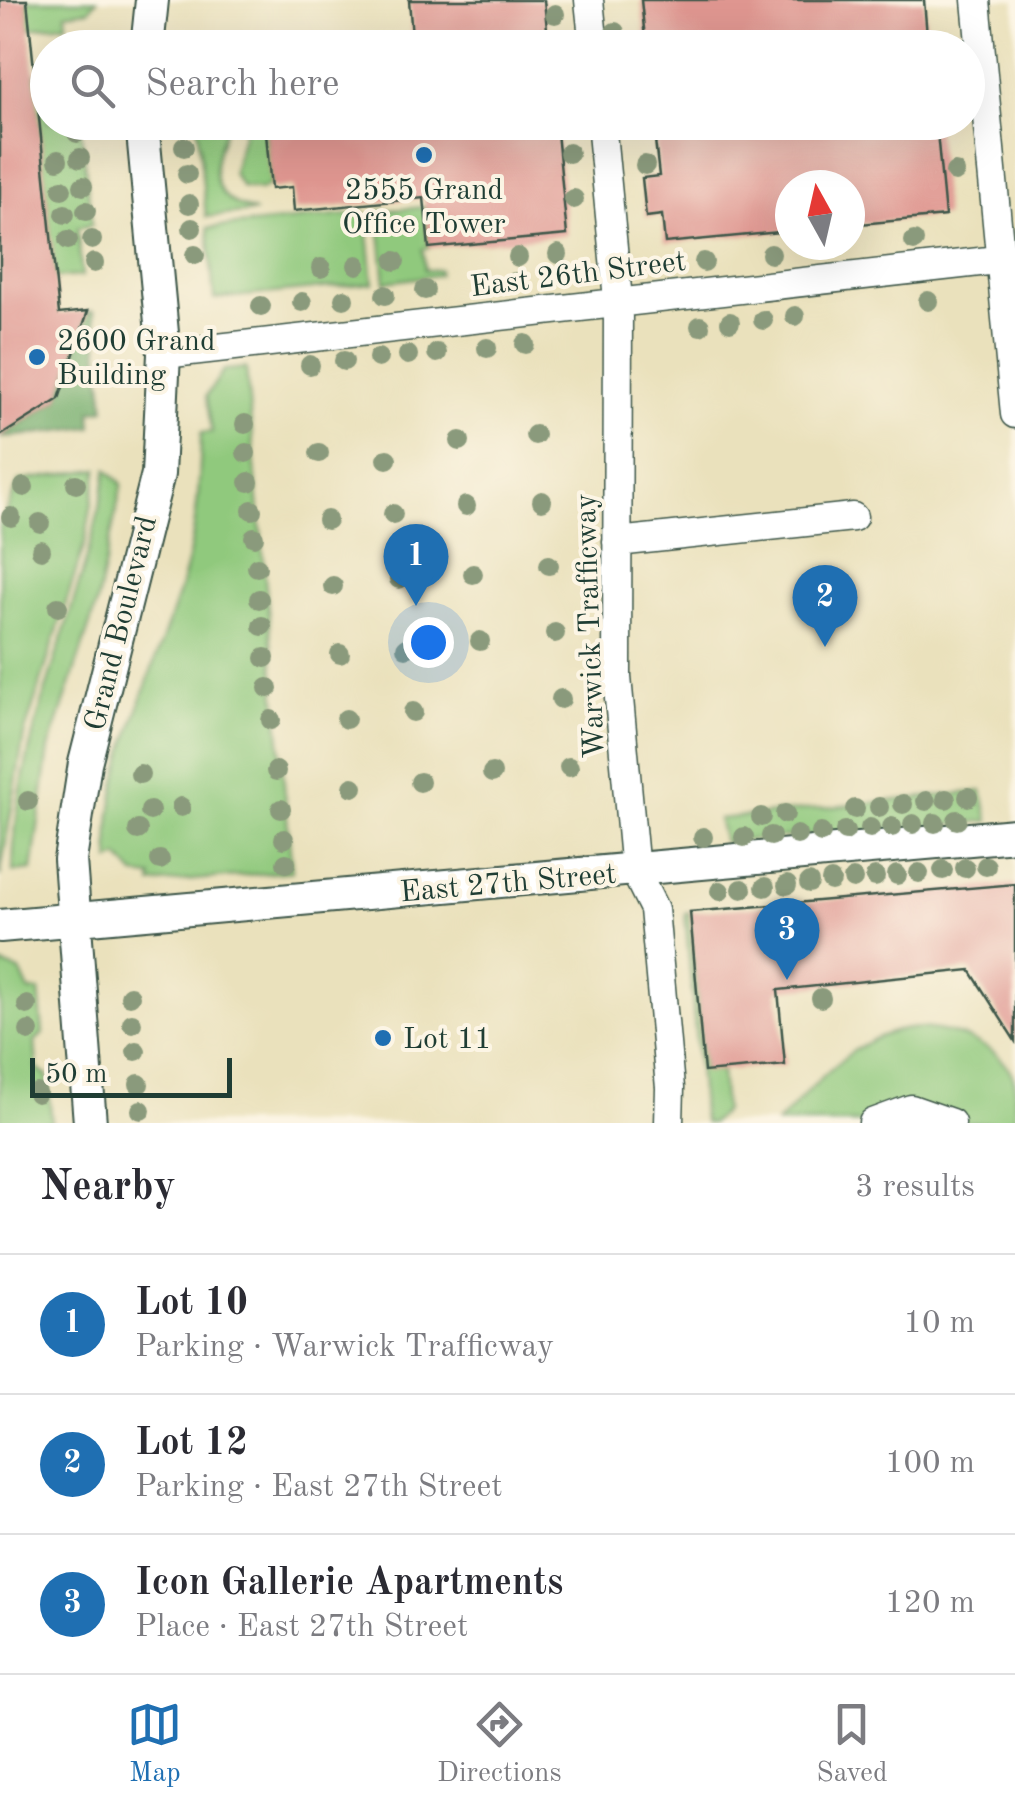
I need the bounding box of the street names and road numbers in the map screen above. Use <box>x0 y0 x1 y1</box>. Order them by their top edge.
street label: East 26th Street <box>469 247 688 303</box>
street label: Warwick Trafficway <box>571 493 611 759</box>
street label: Grand Boulevard <box>81 513 163 734</box>
street label: East 27th Street <box>399 860 618 908</box>

